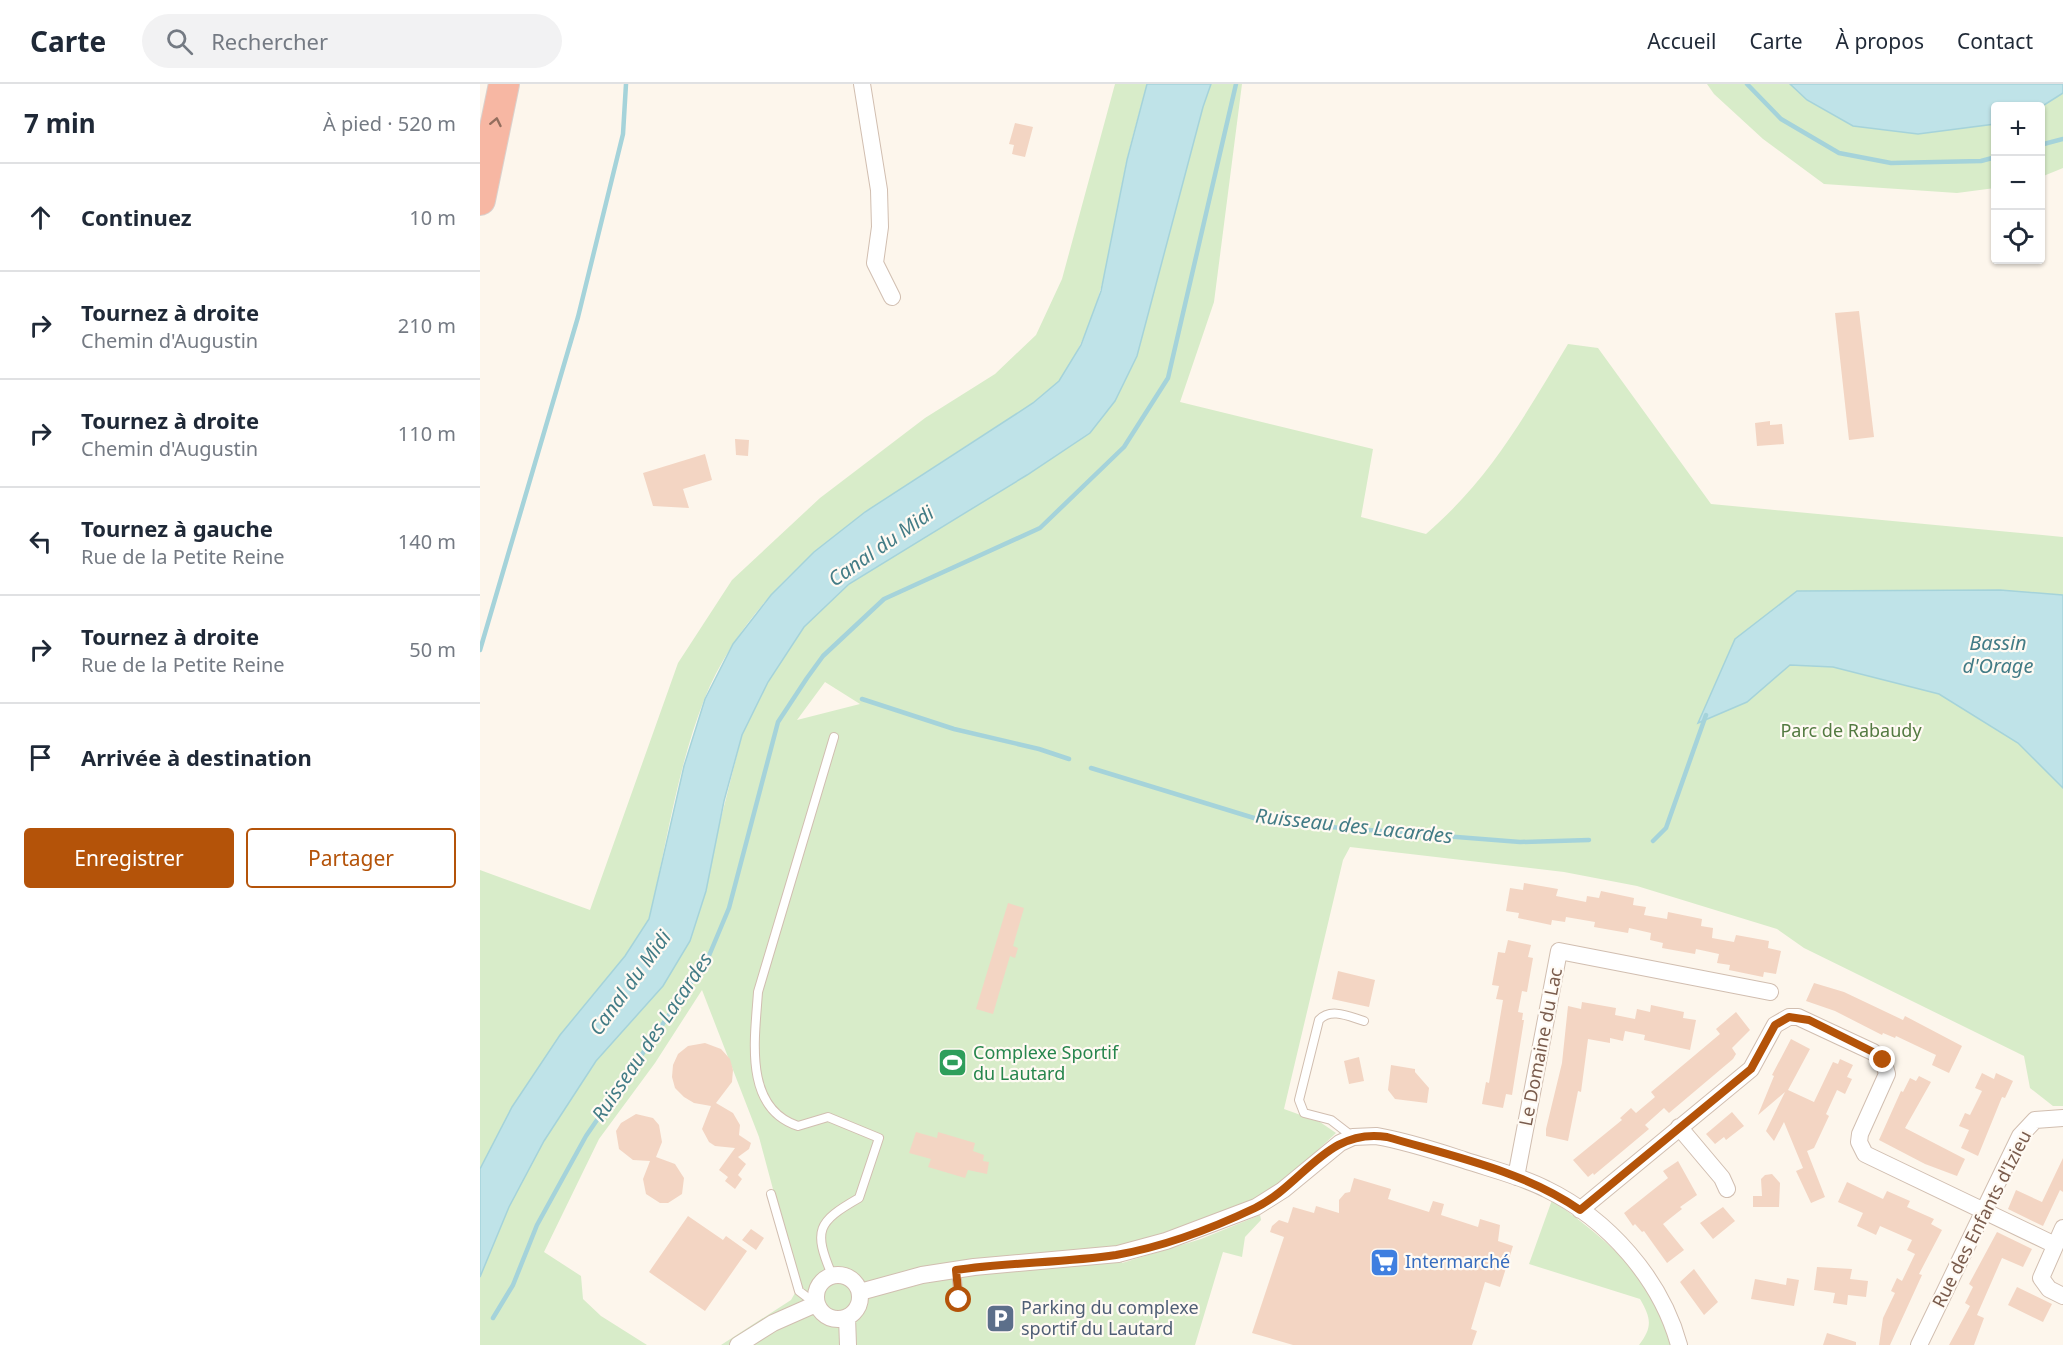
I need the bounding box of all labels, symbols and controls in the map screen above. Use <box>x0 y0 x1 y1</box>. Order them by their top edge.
search box <box>142 14 562 68</box>
text: Carte <box>30 22 106 60</box>
icon: search <box>163 25 196 58</box>
text: Rechercher <box>211 26 328 56</box>
text: Accueil <box>1647 27 1716 55</box>
text: Carte <box>1749 27 1803 55</box>
text: À propos <box>1836 27 1924 55</box>
text: Contact <box>1957 27 2033 55</box>
map controls <box>1991 102 2045 264</box>
button: + <box>1991 102 2045 156</box>
text: 7 min <box>24 105 96 141</box>
text: À pied · 520 m <box>323 110 456 137</box>
one-way arrow <box>489 117 502 127</box>
button: − <box>1991 156 2045 210</box>
icon: ahead <box>24 201 57 234</box>
text: Continuez <box>81 202 192 232</box>
text: 10 m <box>409 204 456 231</box>
button: locate <box>1991 210 2045 264</box>
text: Tournez à droite <box>81 297 259 327</box>
icon: right <box>24 309 57 342</box>
text: 210 m <box>398 312 456 339</box>
text: Chemin d'Augustin <box>81 327 258 354</box>
text: Tournez à droite <box>81 405 259 435</box>
icon: right <box>24 417 57 450</box>
text: 110 m <box>398 420 456 447</box>
text: Chemin d'Augustin <box>81 435 258 462</box>
water label: Canal du Midi <box>822 499 940 592</box>
text: Tournez à gauche <box>81 513 273 543</box>
icon: left <box>24 525 57 558</box>
text: 140 m <box>398 528 456 555</box>
text: Rue de la Petite Reine <box>81 543 285 570</box>
text: Tournez à droite <box>81 621 259 651</box>
water label: Bassin d'Orage <box>1963 629 2033 679</box>
icon: right <box>24 633 57 666</box>
text: 50 m <box>409 636 456 663</box>
text: Rue de la Petite Reine <box>81 651 285 678</box>
park label: Parc de Rabaudy <box>1780 718 1922 742</box>
icon: arrive <box>24 741 57 774</box>
text: Arrivée à destination <box>81 742 312 772</box>
water label: Ruisseau des Lacardes <box>1254 802 1454 849</box>
button: Enregistrer <box>24 828 234 888</box>
button: Partager <box>246 828 456 888</box>
water label: Canal du Midi <box>582 924 677 1041</box>
water label: Ruisseau des Lacardes <box>585 947 718 1126</box>
street label: Le Domaine du Lac <box>1513 965 1567 1128</box>
place label: Complexe Sportif du Lautard <box>973 1040 1119 1085</box>
route end <box>1869 1046 1895 1072</box>
sports icon: Complexe Sportif du Lautard <box>936 1047 968 1079</box>
street label: Rue des Enfants d'Izieu <box>1926 1126 2036 1311</box>
supermarket icon: Intermarché <box>1368 1246 1400 1278</box>
place label: Intermarché <box>1405 1249 1510 1273</box>
route start <box>945 1286 971 1312</box>
place label: Parking du complexe sportif du Lautard <box>1021 1295 1199 1340</box>
parking icon: Parking du complexe sportif du Lautard <box>984 1302 1016 1334</box>

